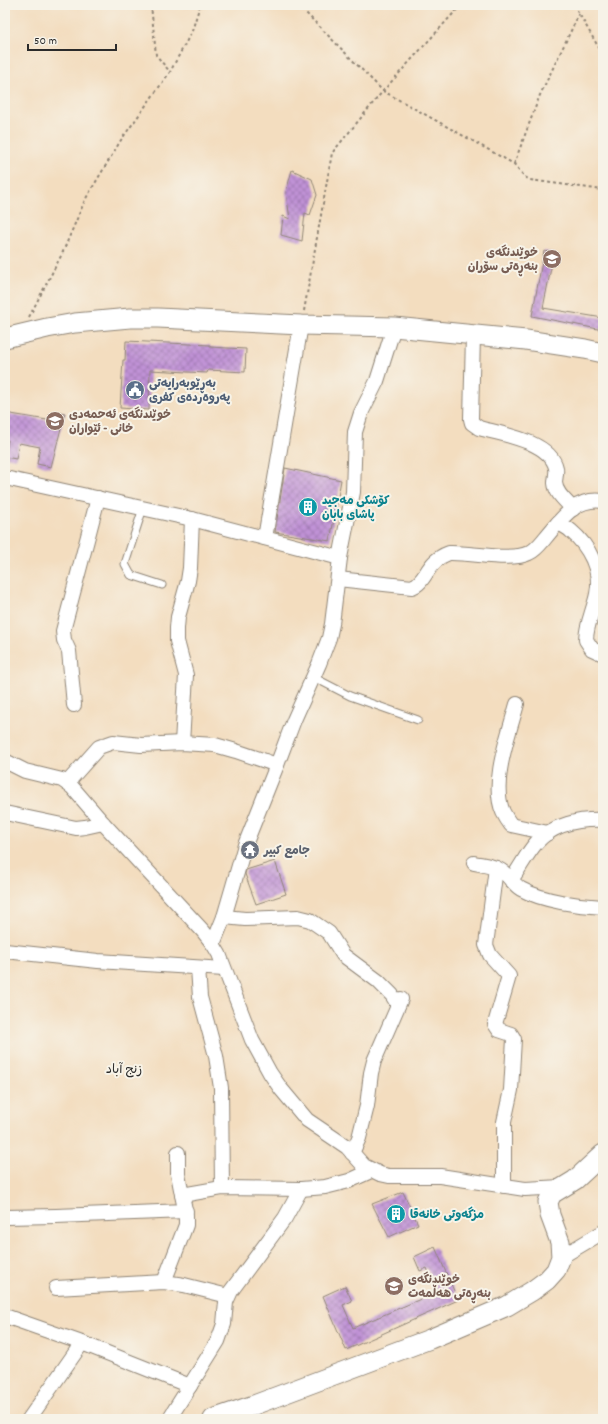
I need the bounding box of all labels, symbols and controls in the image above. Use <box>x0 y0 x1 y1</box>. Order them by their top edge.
scale bar <box>28 26 116 52</box>
text: 50 m <box>34 33 57 50</box>
place label: خوێندنگەی بنەڕەتی سۆران <box>468 244 538 277</box>
school or university icon: خوێندنگەی بنەڕەتی سۆران <box>541 248 563 270</box>
place label: بەڕێوبەرایەتی پەروەردەی کفری <box>149 376 231 407</box>
public building icon: بەڕێوبەرایەتی پەروەردەی کفری <box>124 379 146 401</box>
place label: خوێندنگەی ئەحمەدی خانی - ئێواران <box>69 406 171 438</box>
school or university icon: خوێندنگەی ئەحمەدی خانی - ئێواران <box>44 410 66 432</box>
place label: کۆشکی مەجید پاشای بابان <box>322 493 390 524</box>
building icon: کۆشکی مەجید پاشای بابان <box>297 496 319 518</box>
temple icon: جامع كبير <box>239 839 261 861</box>
place label: جامع كبير <box>263 843 310 860</box>
district label: زنج آباد <box>106 1061 142 1080</box>
building icon: مزگەوتی خانەقا <box>385 1203 407 1225</box>
place label: مزگەوتی خانەقا <box>410 1206 484 1224</box>
place label: خوێندنگەی بنەڕەتی هەڵمەت <box>408 1271 491 1304</box>
school or university icon: خوێندنگەی بنەڕەتی هەڵمەت <box>383 1275 405 1297</box>

